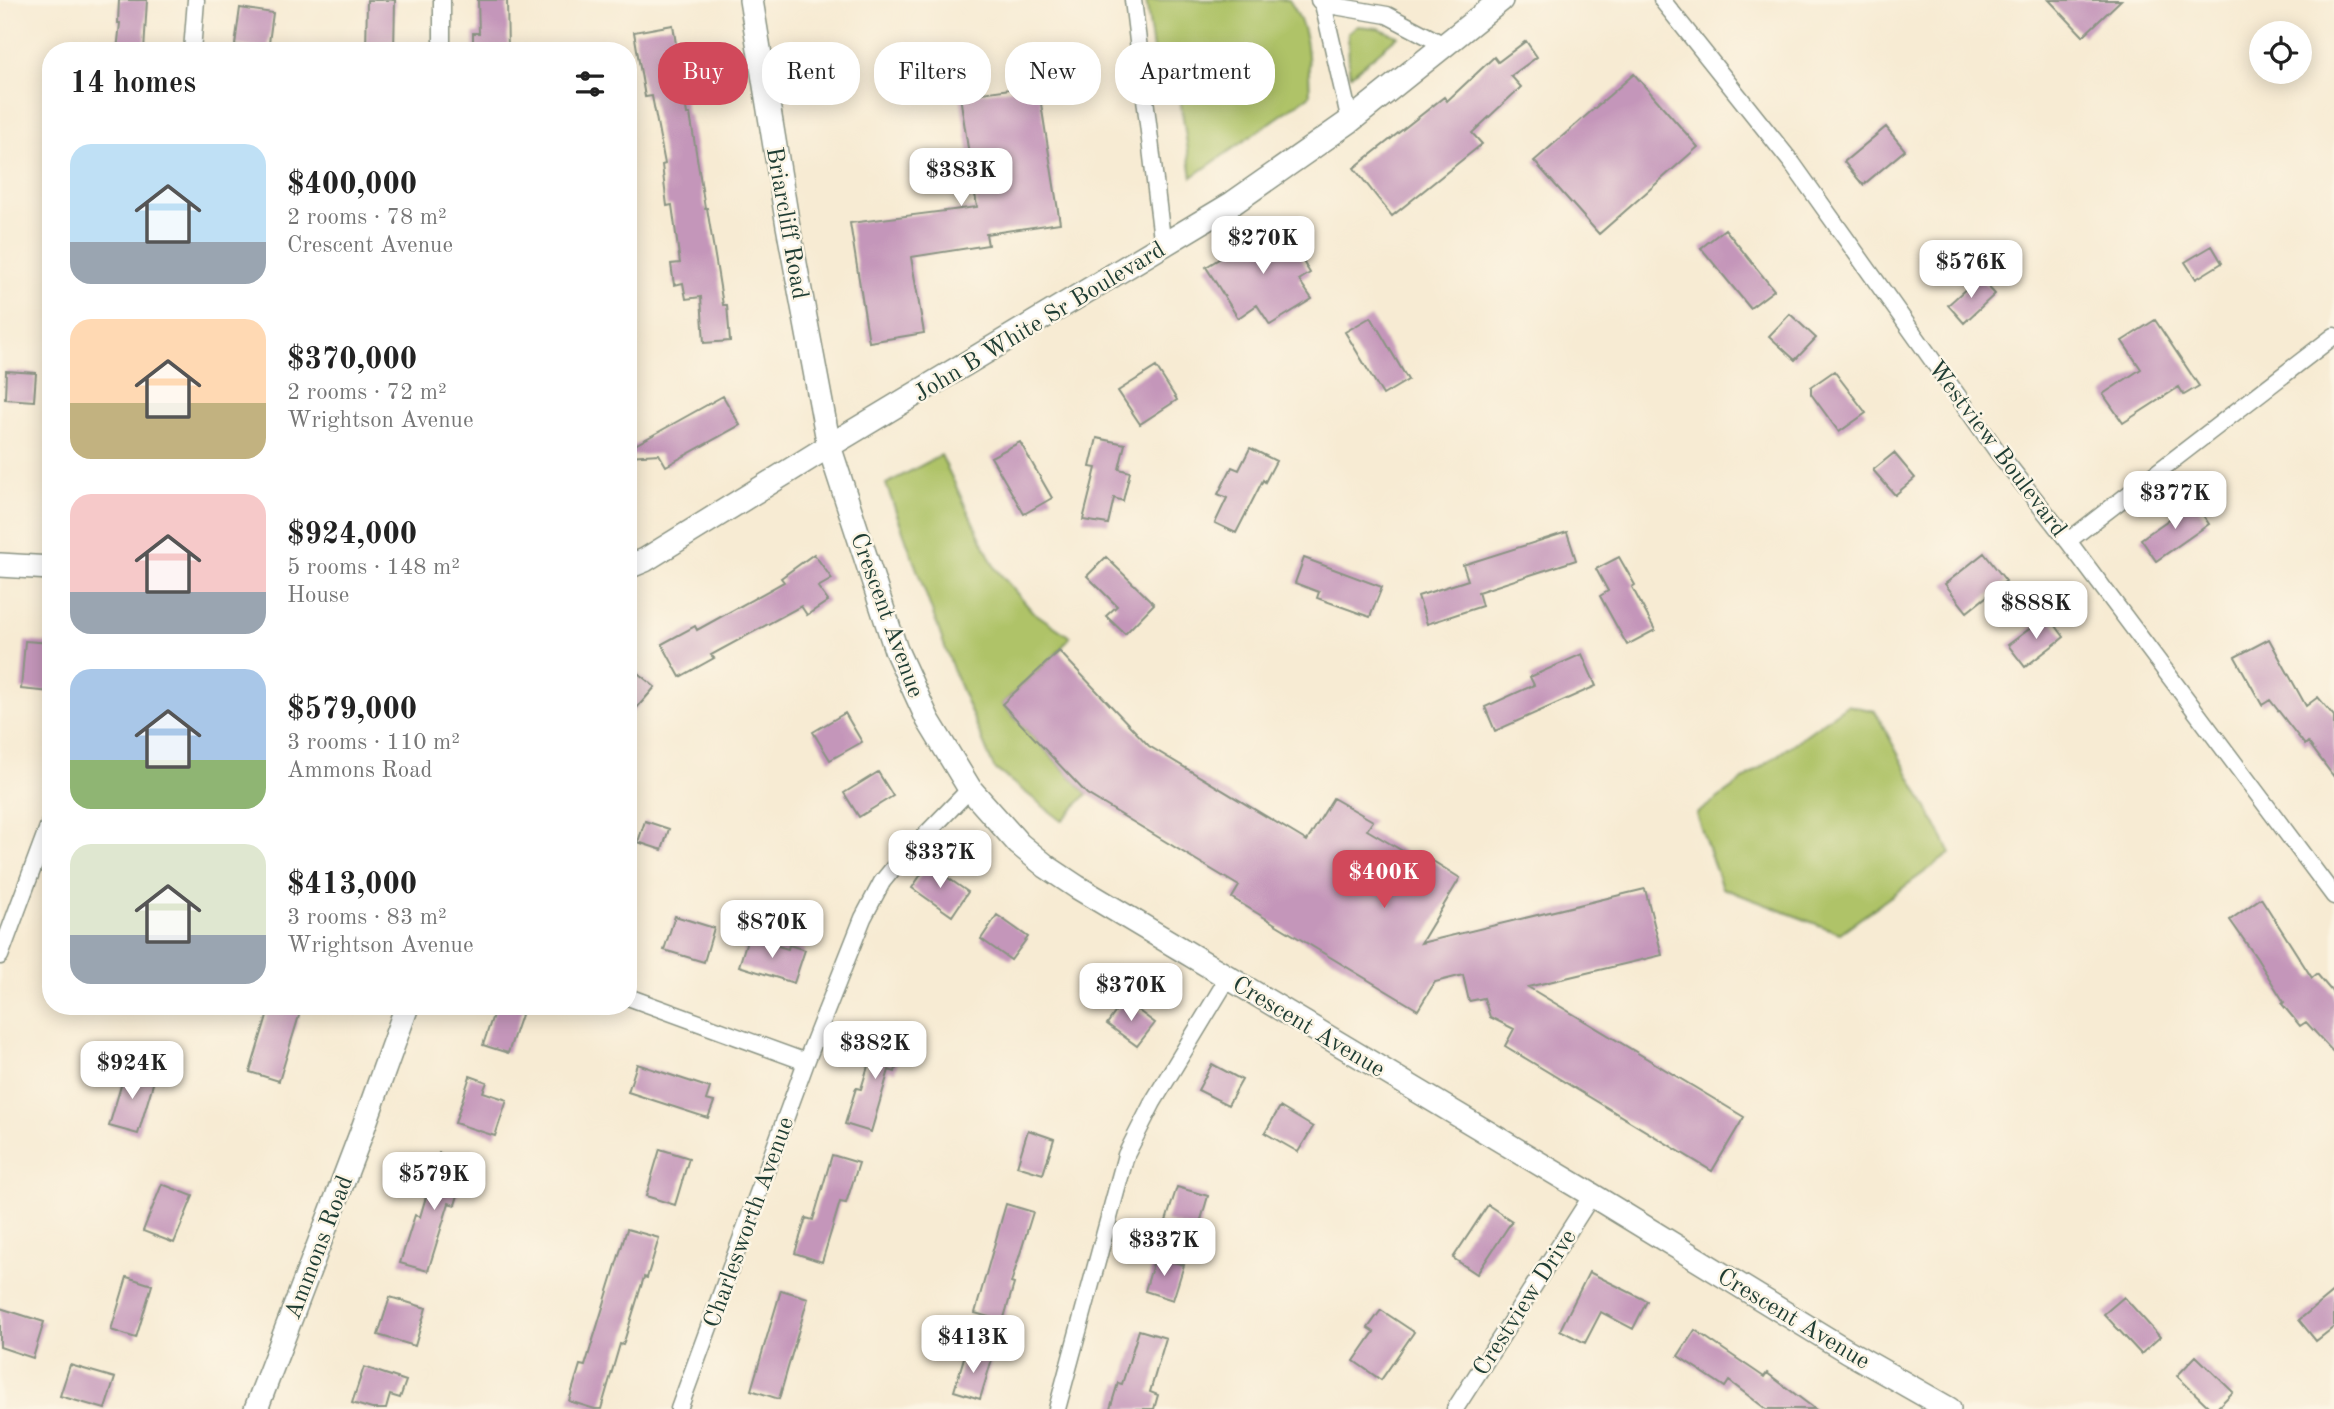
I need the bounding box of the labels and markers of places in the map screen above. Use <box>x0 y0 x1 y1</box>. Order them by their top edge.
pin: $383K <box>912 148 1010 208</box>
pin: $270K <box>1214 216 1312 276</box>
pin: $576K <box>1922 240 2020 300</box>
pin: $377K <box>2126 472 2224 531</box>
pin: $888K <box>1987 582 2085 641</box>
pin: $337K <box>891 830 989 890</box>
pin: $400K <box>1335 850 1433 910</box>
pin: $870K <box>723 900 821 960</box>
pin: $370K <box>1082 964 1180 1023</box>
pin: $382K <box>826 1021 924 1081</box>
pin: $924K <box>83 1042 181 1101</box>
pin: $579K <box>385 1152 483 1212</box>
pin: $337K <box>1115 1218 1213 1278</box>
pin: $413K <box>924 1316 1022 1375</box>

